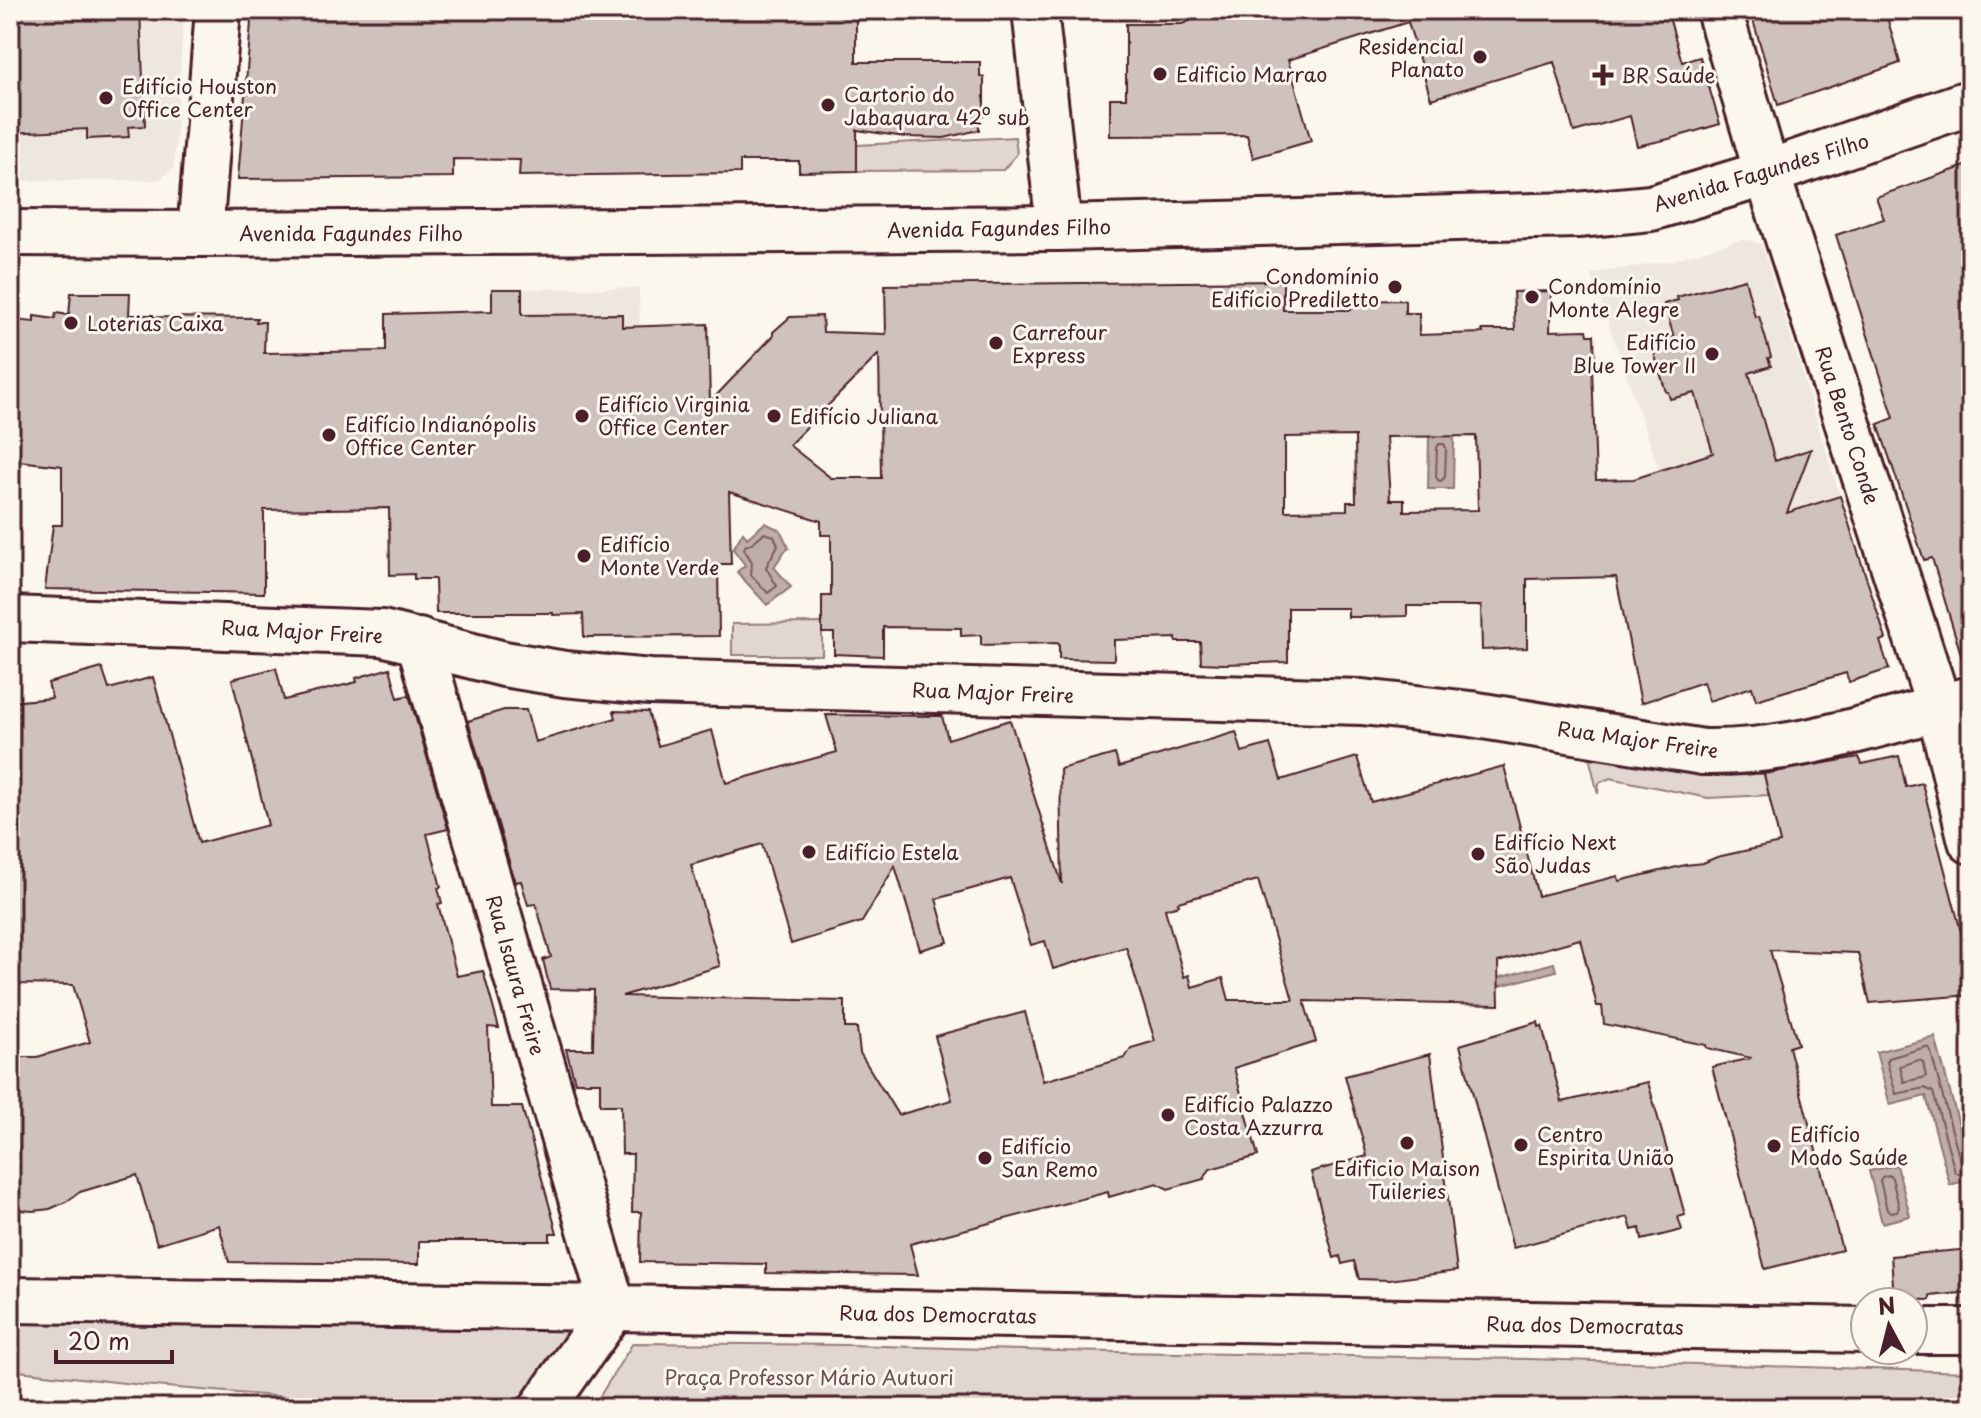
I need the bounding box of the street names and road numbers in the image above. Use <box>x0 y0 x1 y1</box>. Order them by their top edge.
street label: Avenida Fagundes Filho <box>1650 125 1872 219</box>
street label: Avenida Fagundes Filho <box>887 211 1111 245</box>
street label: Avenida Fagundes Filho <box>239 218 463 248</box>
street label: Rua Bento Conde <box>1808 342 1888 508</box>
street label: Rua Major Freire <box>220 612 384 650</box>
street label: Rua Major Freire <box>911 674 1075 710</box>
street label: Rua Major Freire <box>1556 713 1720 765</box>
street label: Rua Isaura Freire <box>479 891 553 1059</box>
street label: Rua dos Democratas <box>839 1297 1037 1331</box>
street label: Rua dos Democratas <box>1486 1308 1684 1342</box>

